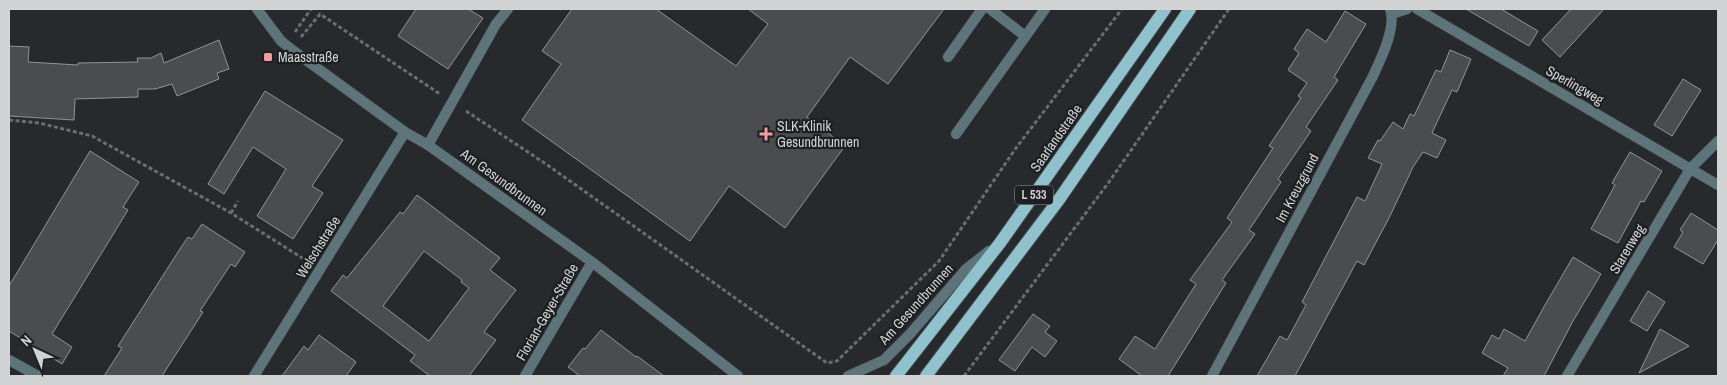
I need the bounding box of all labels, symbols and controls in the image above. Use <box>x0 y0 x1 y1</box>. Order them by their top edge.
place label: Maasstraße <box>278 48 339 66</box>
marker: Maasstraße <box>262 51 274 63</box>
street label: Sperlingweg <box>1543 61 1608 109</box>
street label: Saarlandstraße <box>1026 101 1086 175</box>
place label: SLK-Klinik Gesundbrunnen <box>777 117 859 151</box>
marker: SLK-Klinik Gesundbrunnen <box>759 127 773 141</box>
street label: Am Gesundbrunnen <box>456 144 551 219</box>
street label: Im Kreuzgrund <box>1271 151 1323 225</box>
road number: L 533 <box>1015 186 1053 204</box>
street label: Welschstraße <box>292 213 344 281</box>
street label: Starenweg <box>1605 220 1649 277</box>
street label: Florian-Geyer-Straße <box>512 260 582 364</box>
street label: Am Gesundbrunnen <box>874 260 957 349</box>
north arrow <box>10 325 60 375</box>
text: N <box>17 331 35 350</box>

